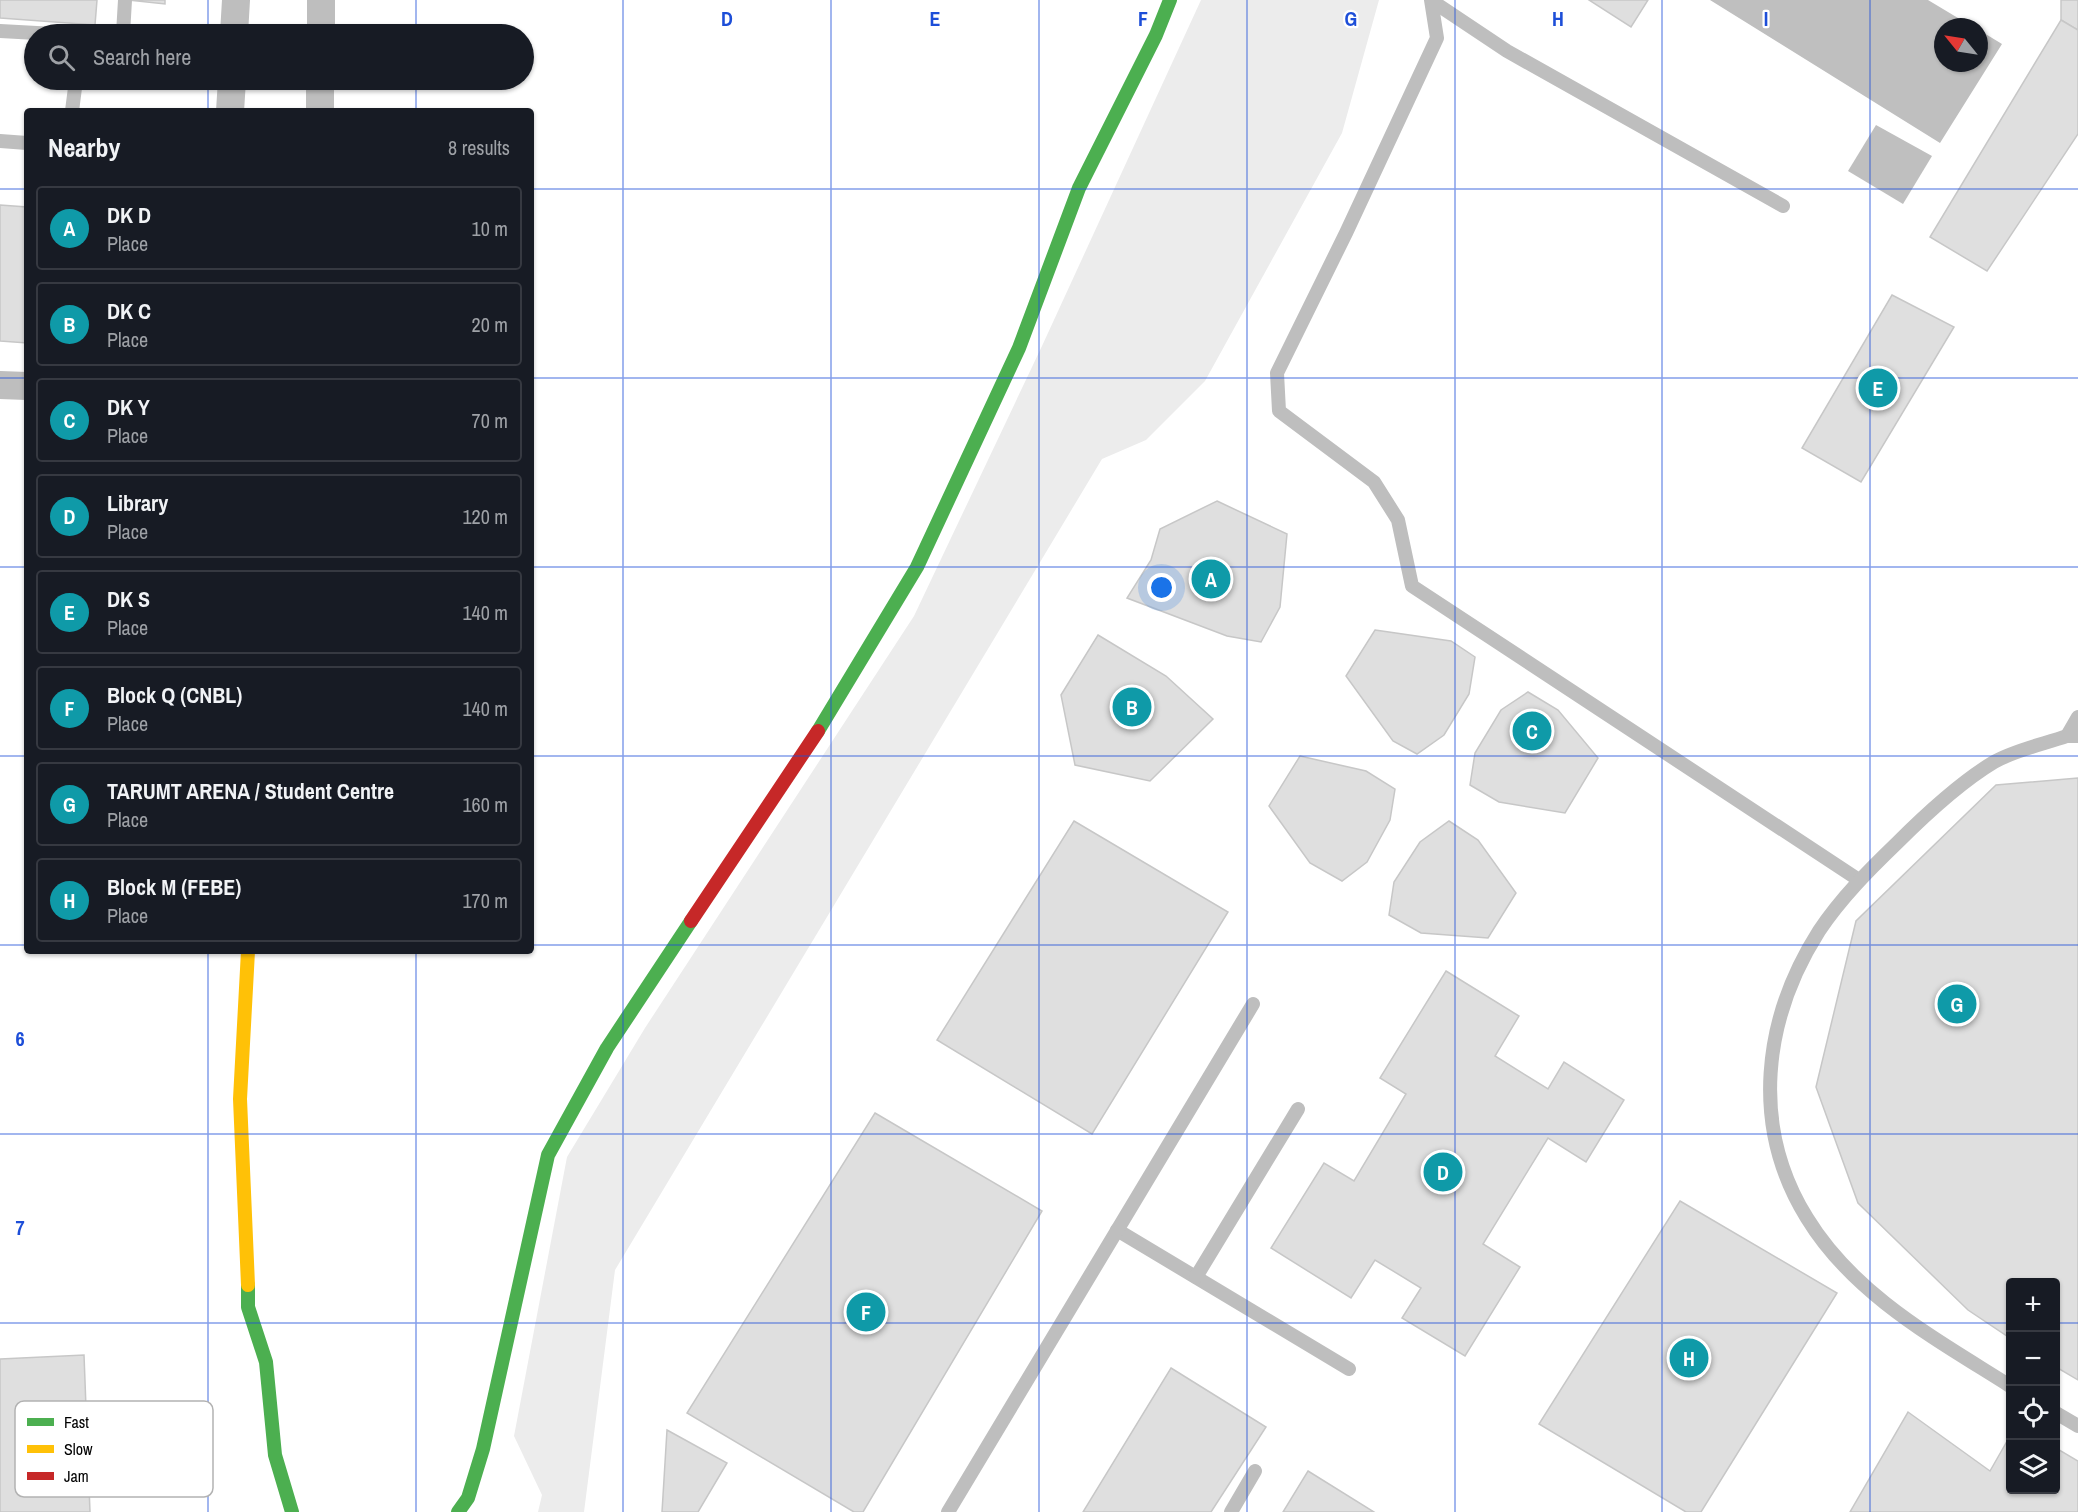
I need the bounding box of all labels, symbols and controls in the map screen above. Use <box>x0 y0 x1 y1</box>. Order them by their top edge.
text: D <box>721 5 733 32</box>
text: E <box>930 5 941 32</box>
text: F <box>1138 5 1148 32</box>
text: G <box>1345 5 1357 32</box>
text: H <box>1552 5 1564 32</box>
text: I <box>1764 5 1768 32</box>
north arrow <box>1934 18 1988 72</box>
search box <box>24 24 534 90</box>
icon: search <box>45 41 78 74</box>
text: Search here <box>93 42 191 72</box>
text: Nearby <box>48 130 120 165</box>
text: 8 results <box>448 134 510 161</box>
text: DK D <box>107 200 151 230</box>
text: A <box>64 215 75 242</box>
text: 10 m <box>472 215 508 242</box>
text: Place <box>107 230 148 257</box>
text: DK C <box>107 296 151 326</box>
text: B <box>64 311 75 338</box>
text: 20 m <box>472 311 508 338</box>
text: Place <box>107 326 148 353</box>
pin: E <box>1858 366 1898 410</box>
text: DK Y <box>107 392 150 422</box>
text: C <box>64 407 75 434</box>
text: 70 m <box>472 407 508 434</box>
text: Place <box>107 422 148 449</box>
text: Library <box>107 488 168 518</box>
text: D <box>64 503 75 530</box>
text: 120 m <box>462 503 508 530</box>
text: Place <box>107 518 148 545</box>
pin: A <box>1192 556 1230 602</box>
your location <box>1147 573 1176 602</box>
text: DK S <box>107 584 150 614</box>
text: E <box>64 599 75 626</box>
text: 140 m <box>462 599 508 626</box>
text: Place <box>107 614 148 641</box>
text: Block Q (CNBL) <box>107 680 242 710</box>
pin: B <box>1112 684 1152 730</box>
text: F <box>64 695 75 722</box>
text: 140 m <box>462 695 508 722</box>
pin: C <box>1512 708 1552 754</box>
text: Place <box>107 710 148 737</box>
text: TARUMT ARENA / Student Centre <box>107 776 394 806</box>
text: G <box>63 791 76 818</box>
text: 160 m <box>462 791 508 818</box>
text: Place <box>107 806 148 833</box>
text: Block M (FEBE) <box>107 872 241 902</box>
text: H <box>64 887 75 914</box>
text: 170 m <box>462 887 508 914</box>
text: Place <box>107 902 148 929</box>
pin: G <box>1938 982 1976 1026</box>
text: 6 <box>15 1025 25 1052</box>
pin: D <box>1424 1150 1462 1194</box>
text: 7 <box>15 1214 25 1241</box>
map controls <box>2006 1278 2060 1494</box>
button: + <box>2006 1278 2060 1332</box>
pin: F <box>846 1290 886 1334</box>
button: − <box>2006 1332 2060 1386</box>
pin: H <box>1670 1336 1708 1380</box>
button: locate <box>2006 1386 2060 1440</box>
legend <box>15 1401 213 1497</box>
text: Fast <box>64 1411 89 1433</box>
text: Slow <box>64 1438 93 1460</box>
button: layers <box>2006 1440 2060 1494</box>
text: Jam <box>64 1465 89 1487</box>

